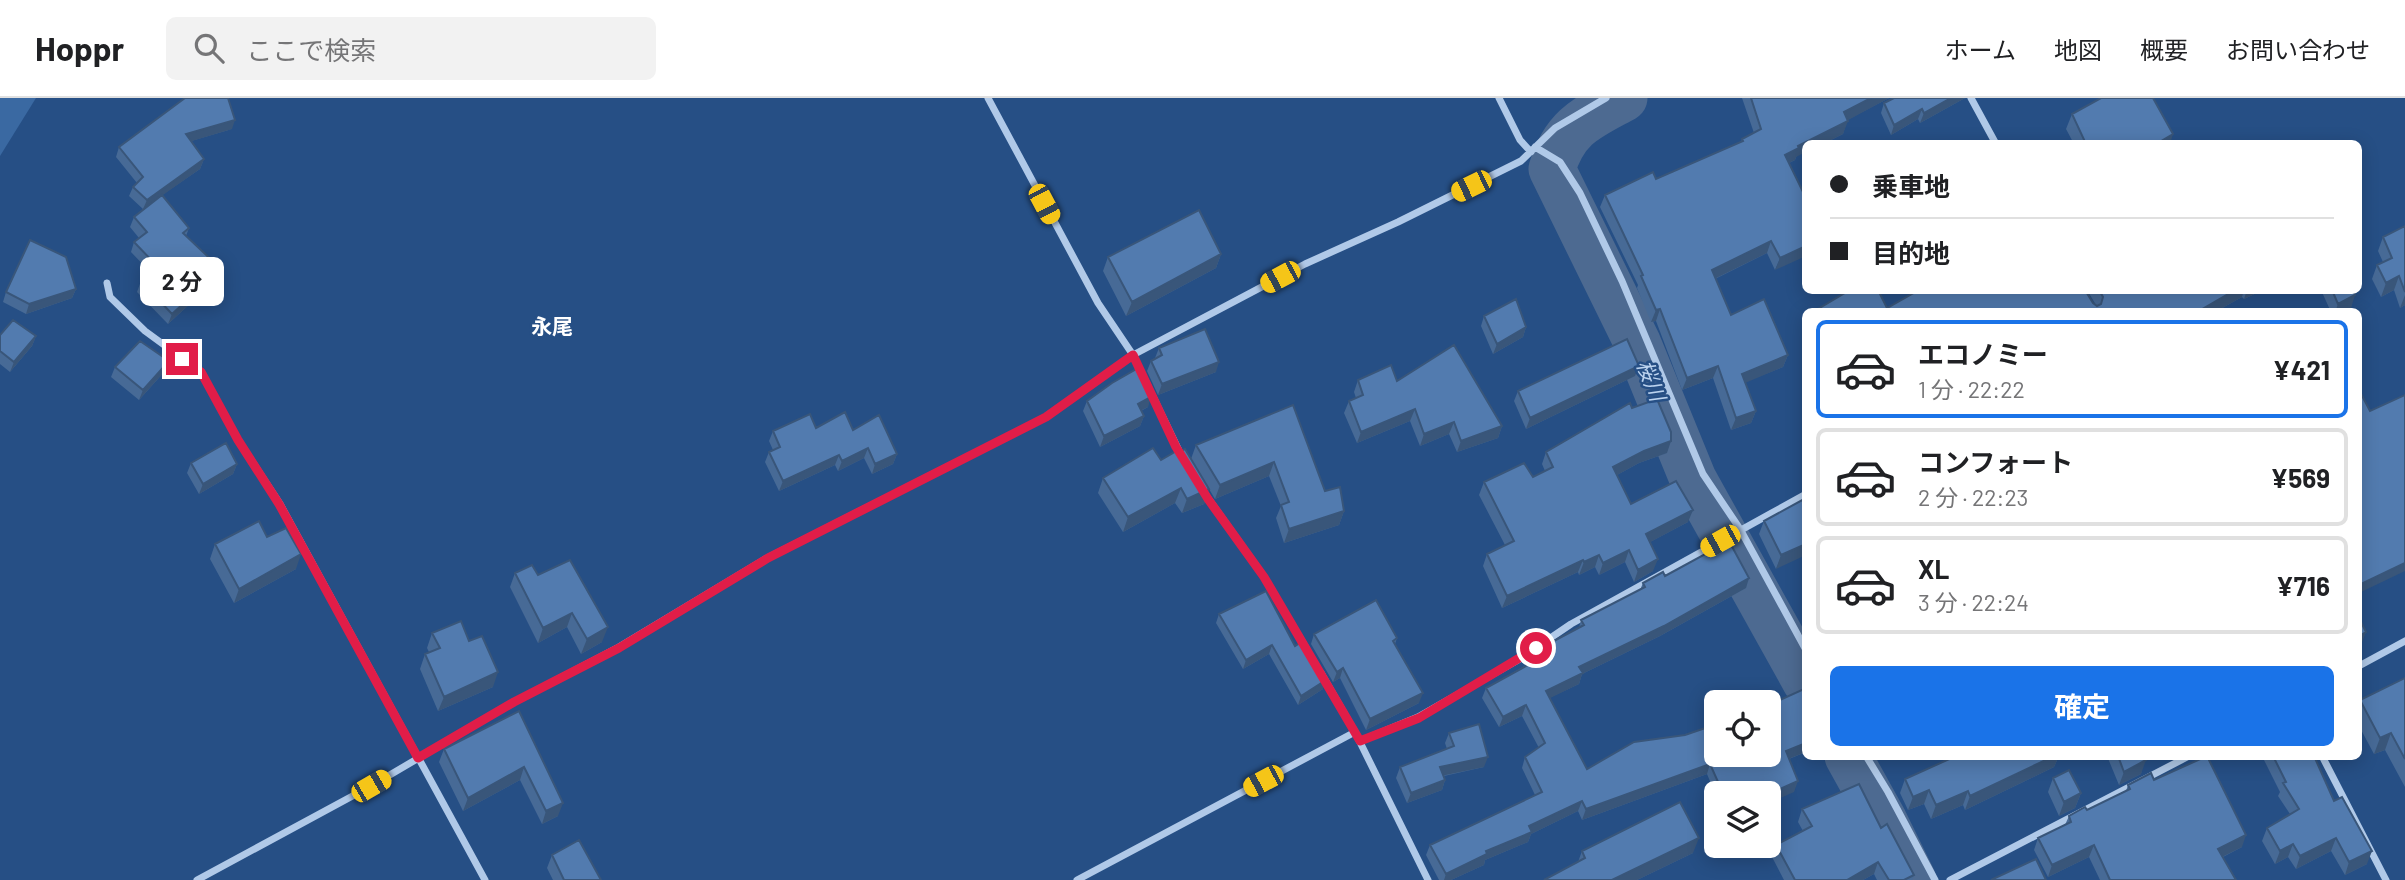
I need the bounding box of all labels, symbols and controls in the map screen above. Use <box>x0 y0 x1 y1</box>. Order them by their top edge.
search box <box>166 17 656 80</box>
text: Hoppr <box>35 28 124 68</box>
icon: search <box>190 29 228 67</box>
text: ここで検索 <box>246 34 376 65</box>
text: ホーム <box>1945 35 2016 64</box>
text: 地図 <box>2054 35 2102 64</box>
text: 概要 <box>2140 35 2188 64</box>
text: お問い合わせ <box>2226 35 2370 64</box>
car <box>1448 167 1495 205</box>
text: 乗車地 <box>1872 170 1950 201</box>
car <box>1025 181 1064 227</box>
text: 目的地 <box>1872 237 1950 268</box>
callout: 2 分 <box>140 258 224 306</box>
car <box>1257 258 1304 296</box>
text: 2 分 <box>162 267 202 295</box>
district label: 永尾 <box>531 313 573 338</box>
icon: car <box>1834 338 1897 401</box>
text: エコノミー <box>1918 338 2048 369</box>
route end <box>166 343 198 375</box>
text: ¥421 <box>2273 354 2330 385</box>
water label: 桜川 <box>1633 356 1672 406</box>
text: 1 分 · 22:22 <box>1918 375 2025 403</box>
icon: car <box>1834 446 1897 509</box>
text: コンフォート <box>1918 446 2073 477</box>
text: ¥569 <box>2270 462 2330 493</box>
text: 2 分 · 22:23 <box>1918 483 2028 511</box>
car <box>1697 522 1744 560</box>
text: XL <box>1918 553 1949 584</box>
icon: car <box>1834 554 1897 617</box>
text: ¥716 <box>2276 570 2330 601</box>
text: 3 分 · 22:24 <box>1918 588 2029 616</box>
route start <box>1520 632 1552 664</box>
button: 確定 <box>1830 666 2334 746</box>
map controls <box>1704 690 1781 858</box>
button: locate <box>1704 690 1781 767</box>
car <box>1240 762 1287 800</box>
car <box>348 766 395 806</box>
button: layers <box>1704 781 1781 858</box>

